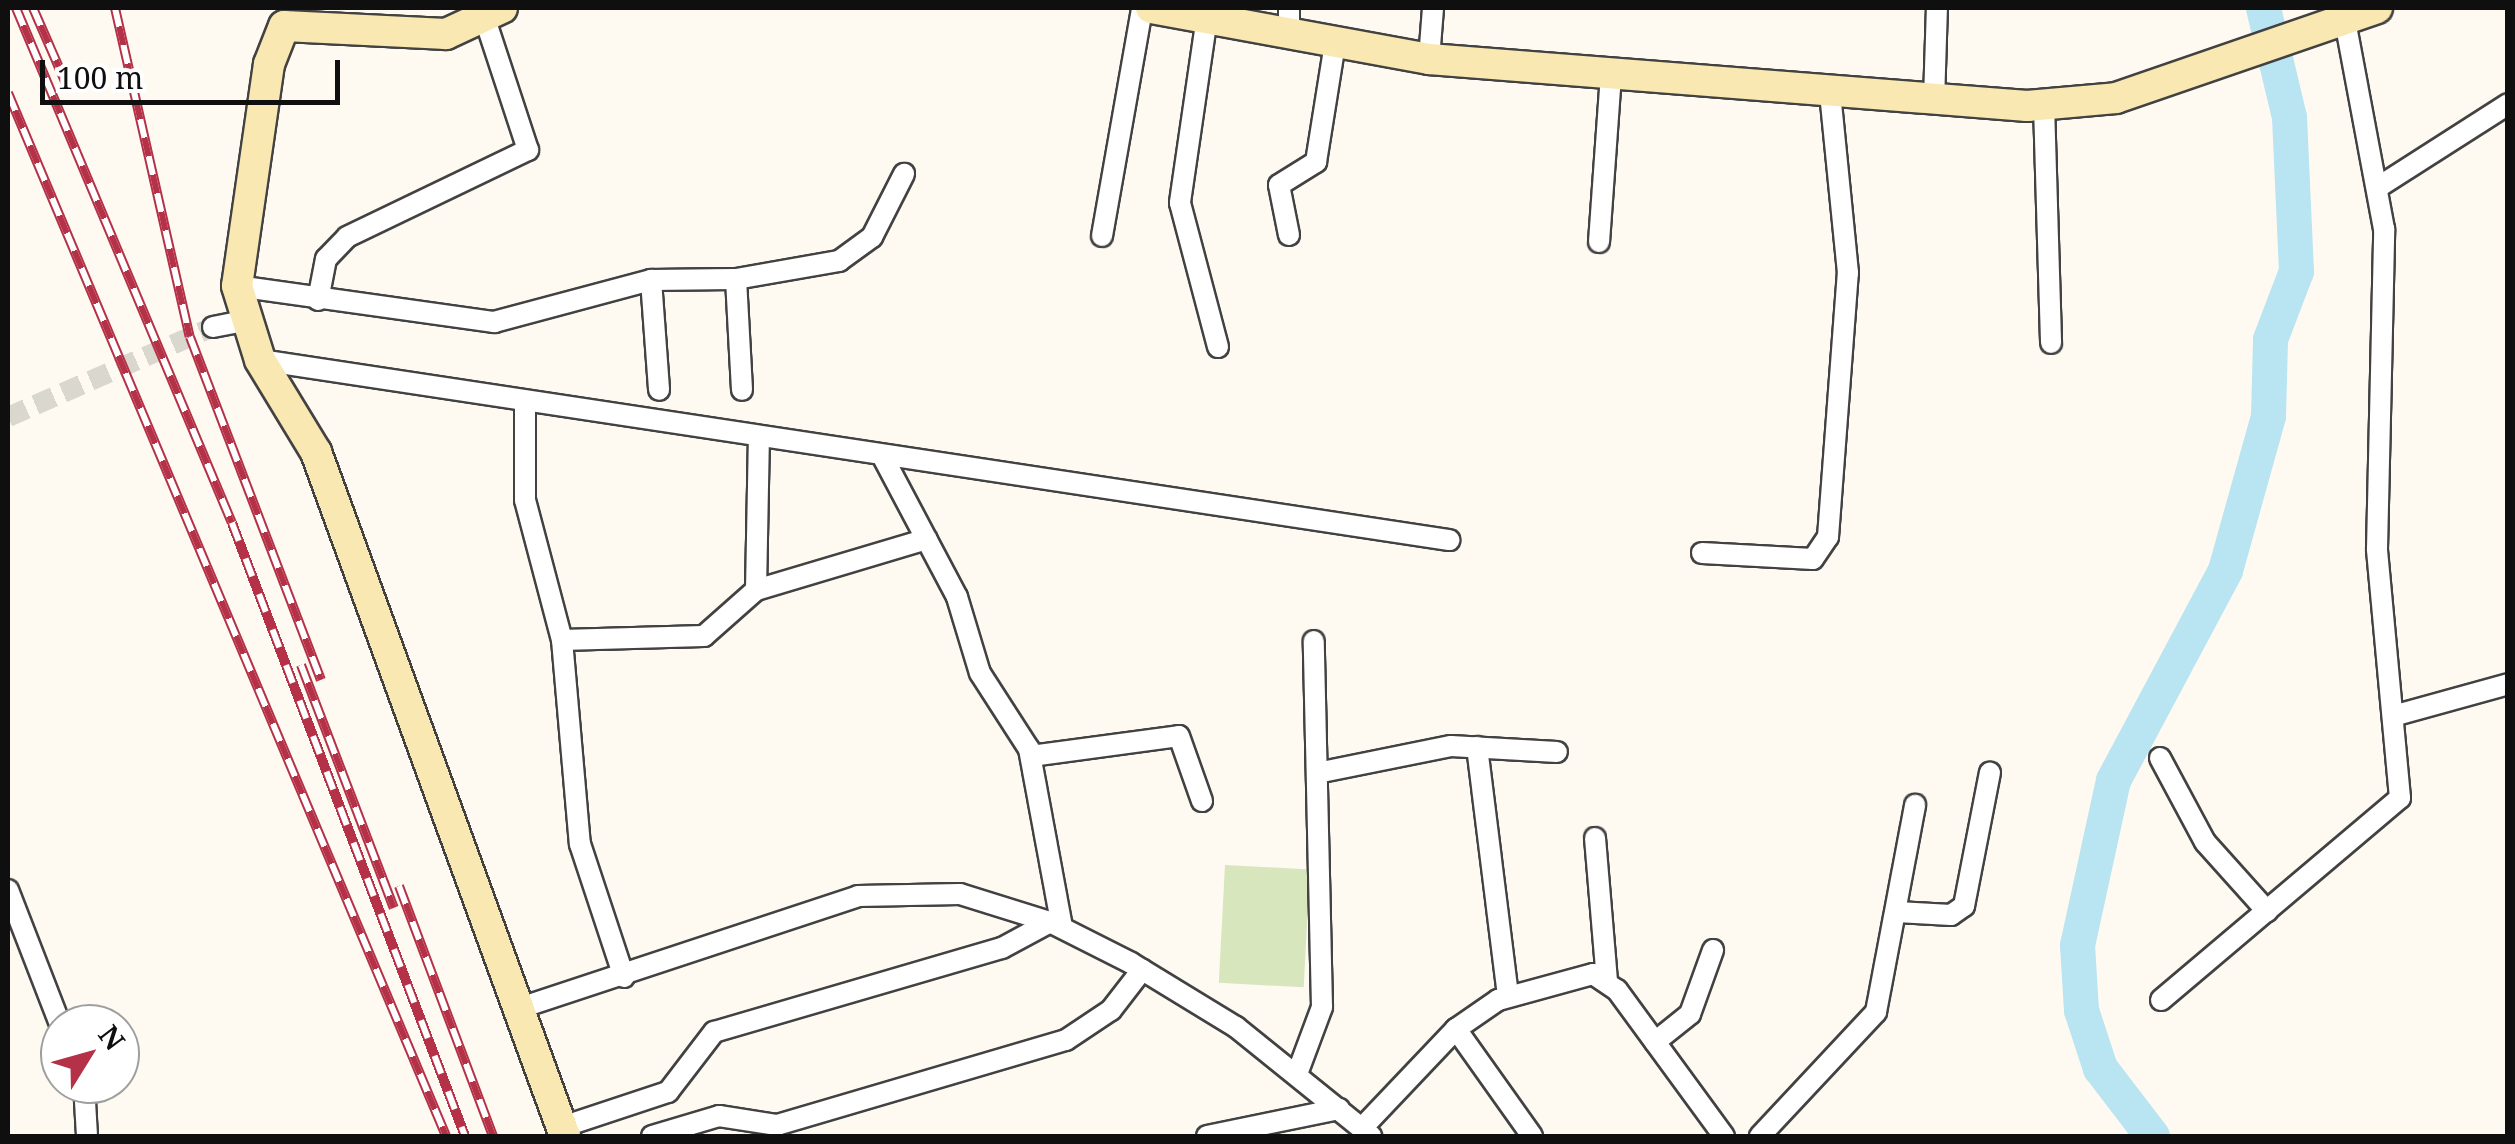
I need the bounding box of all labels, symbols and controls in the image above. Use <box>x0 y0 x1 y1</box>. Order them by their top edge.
scale bar <box>45 40 345 102</box>
text: 100 m <box>57 57 143 98</box>
north arrow <box>40 1004 140 1104</box>
text: N <box>91 1017 134 1057</box>

